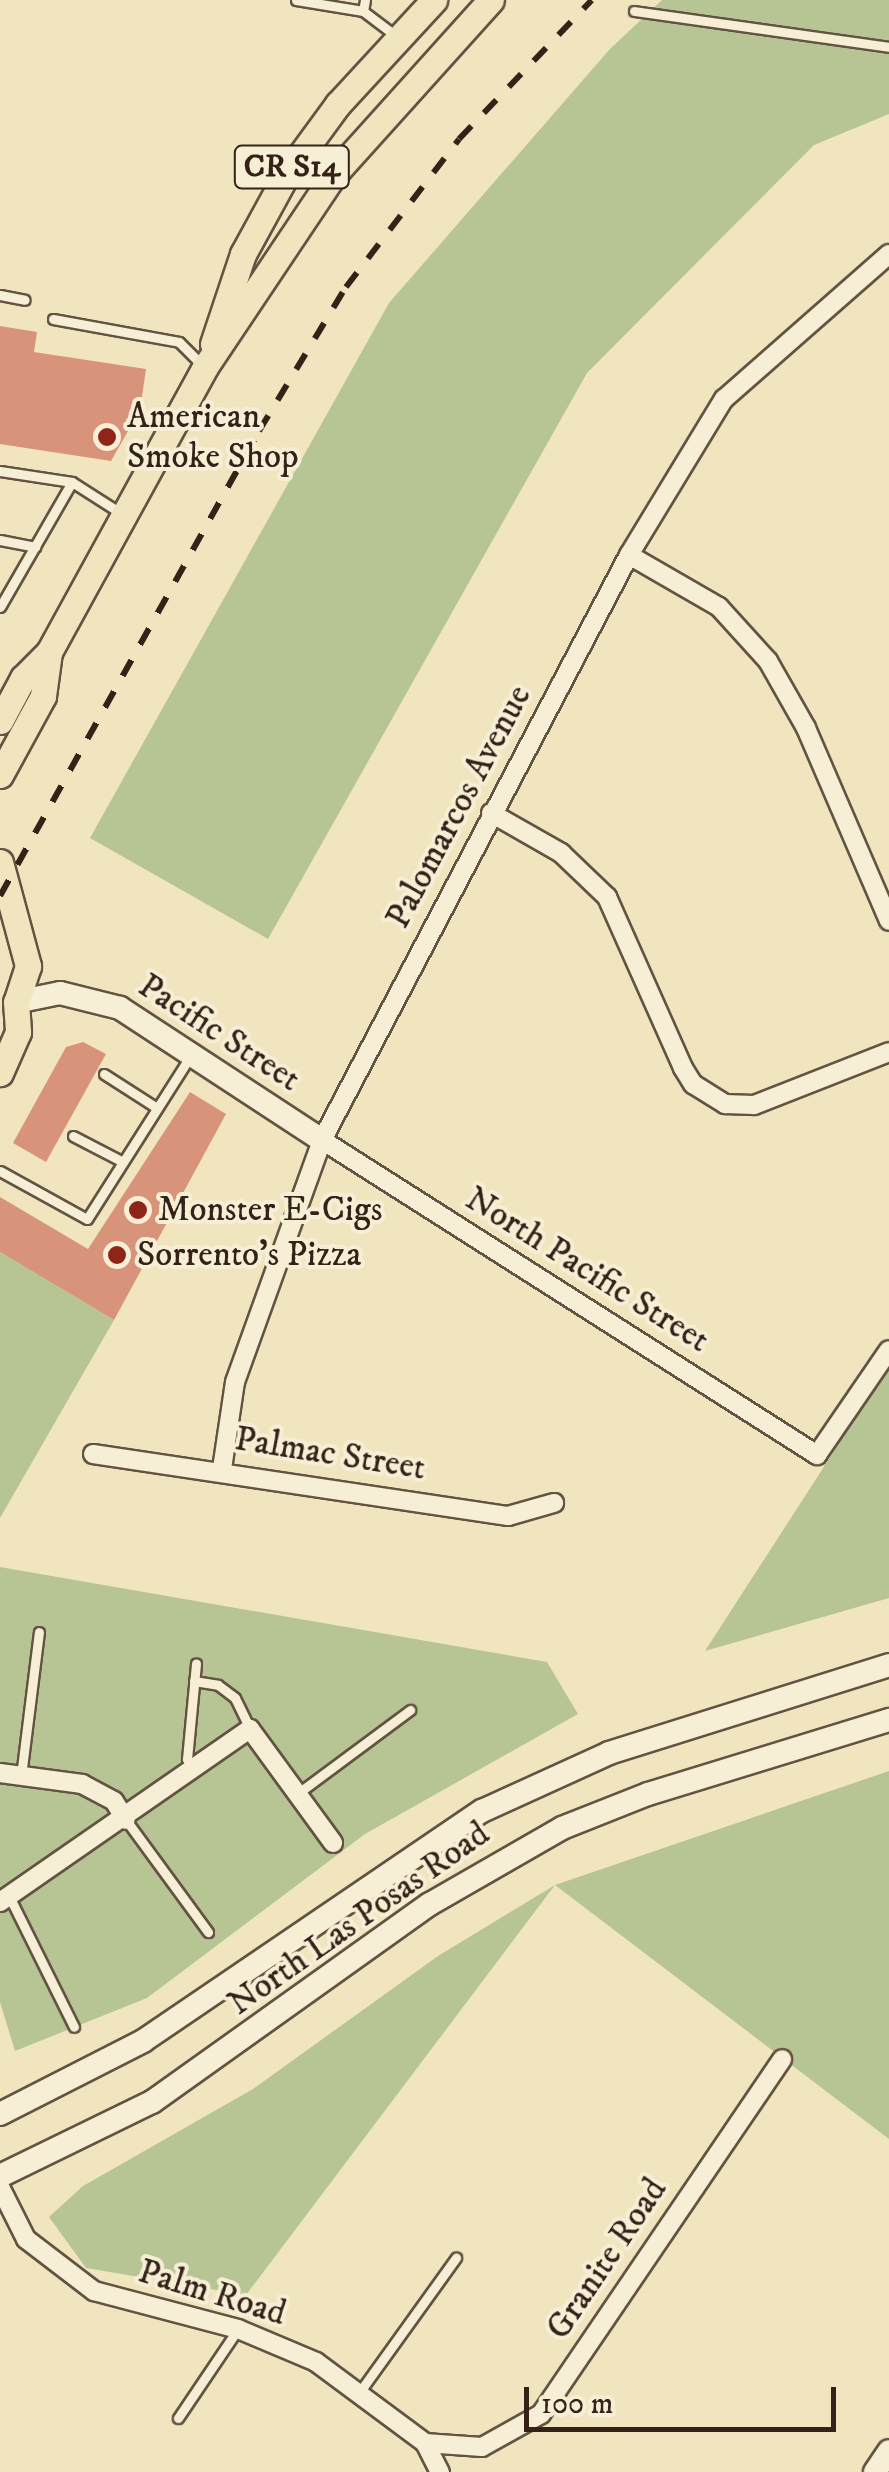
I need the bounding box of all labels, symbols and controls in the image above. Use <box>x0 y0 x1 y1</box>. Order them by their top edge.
road number: CR S14 <box>232 140 352 194</box>
place label: American Smoke Shop <box>127 396 299 478</box>
marker: American Smoke Shop <box>96 426 118 448</box>
street label: Palomarcos Avenue <box>377 678 541 936</box>
street label: Pacific Street <box>130 965 308 1101</box>
street label: North Pacific Street <box>457 1178 717 1362</box>
place label: Monster E-Cigs <box>158 1189 383 1231</box>
marker: Monster E-Cigs <box>127 1199 149 1221</box>
place label: Sorrento's Pizza <box>137 1234 361 1276</box>
marker: Sorrento's Pizza <box>106 1244 128 1266</box>
street label: Palmac Street <box>232 1418 428 1490</box>
street label: North Las Posas Road <box>220 1813 498 2025</box>
street label: Granite Road <box>538 2170 676 2348</box>
street label: Palm Road <box>133 2251 291 2335</box>
scale bar <box>529 2367 842 2429</box>
text: 100 m <box>541 2386 613 2423</box>

